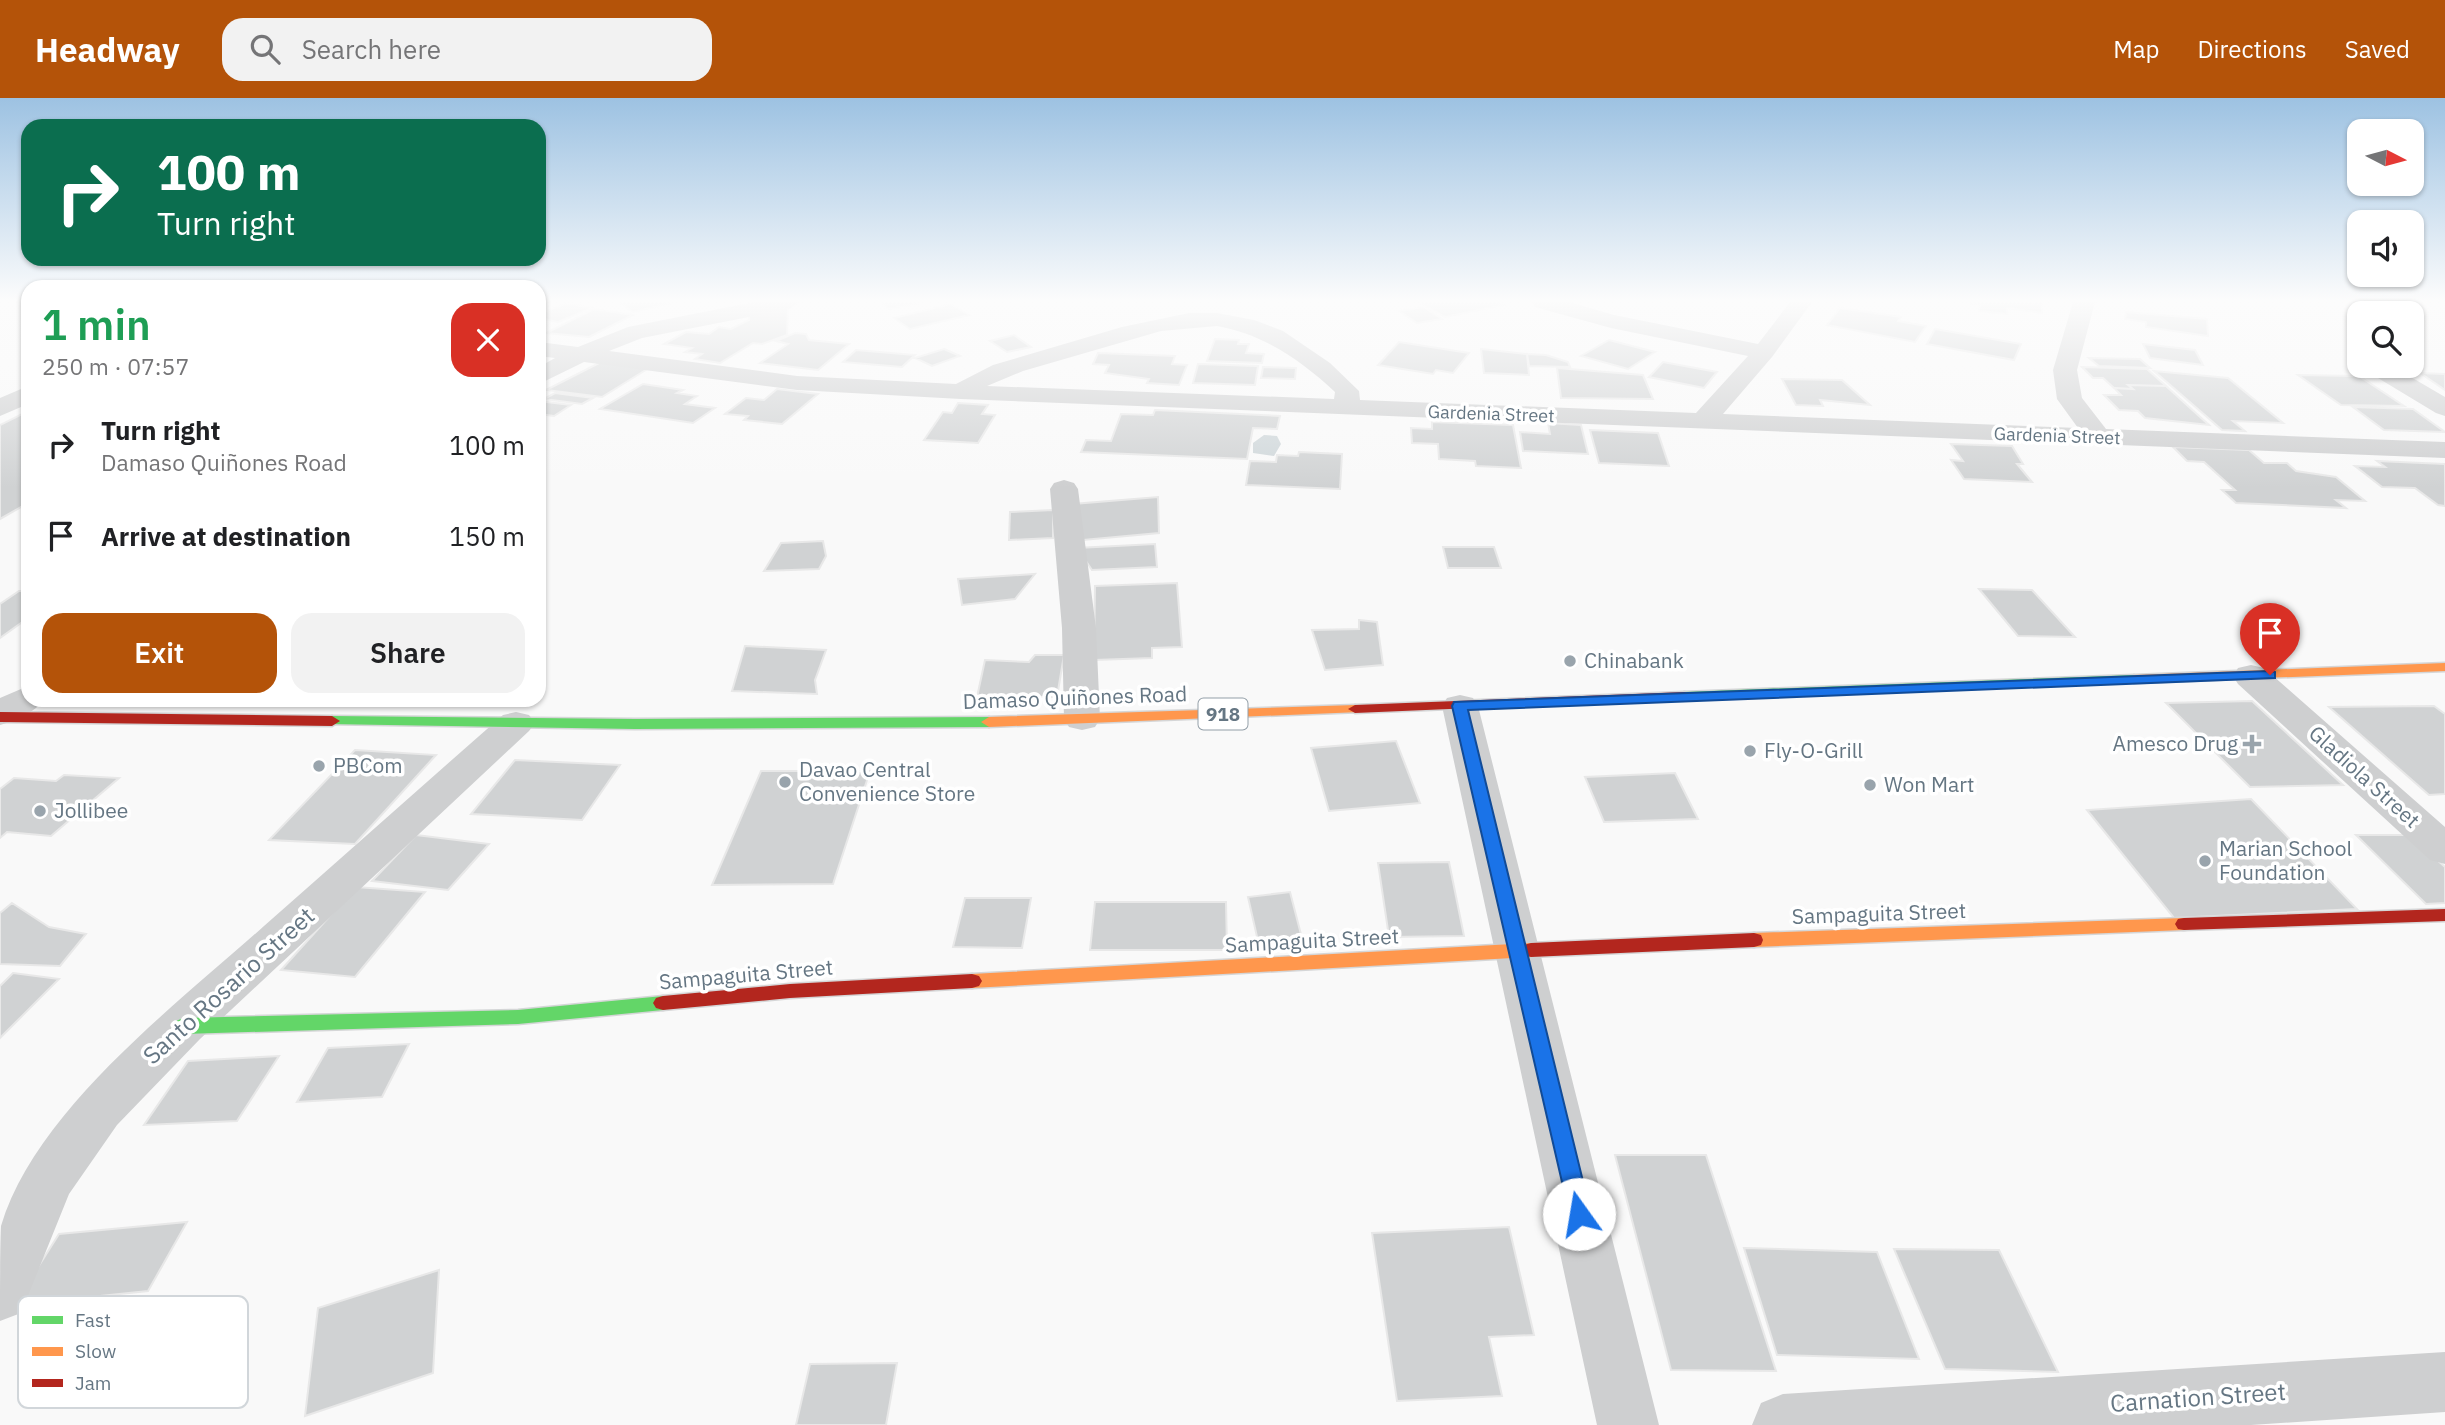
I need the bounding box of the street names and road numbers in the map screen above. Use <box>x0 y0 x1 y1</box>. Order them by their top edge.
street label: Gardenia Street <box>1427 400 1555 427</box>
street label: Gardenia Street <box>1993 422 2121 449</box>
street label: Damaso Quiñones Road <box>962 679 1188 715</box>
road number: 918 <box>1198 698 1248 730</box>
street label: Gladiola Street <box>2303 719 2426 834</box>
street label: Sampaguita Street <box>1791 896 1967 930</box>
street label: Santo Rosario Street <box>136 900 321 1071</box>
street label: Sampaguita Street <box>1224 921 1400 959</box>
street label: Sampaguita Street <box>658 952 834 996</box>
street label: Carnation Street <box>2109 1375 2287 1419</box>

